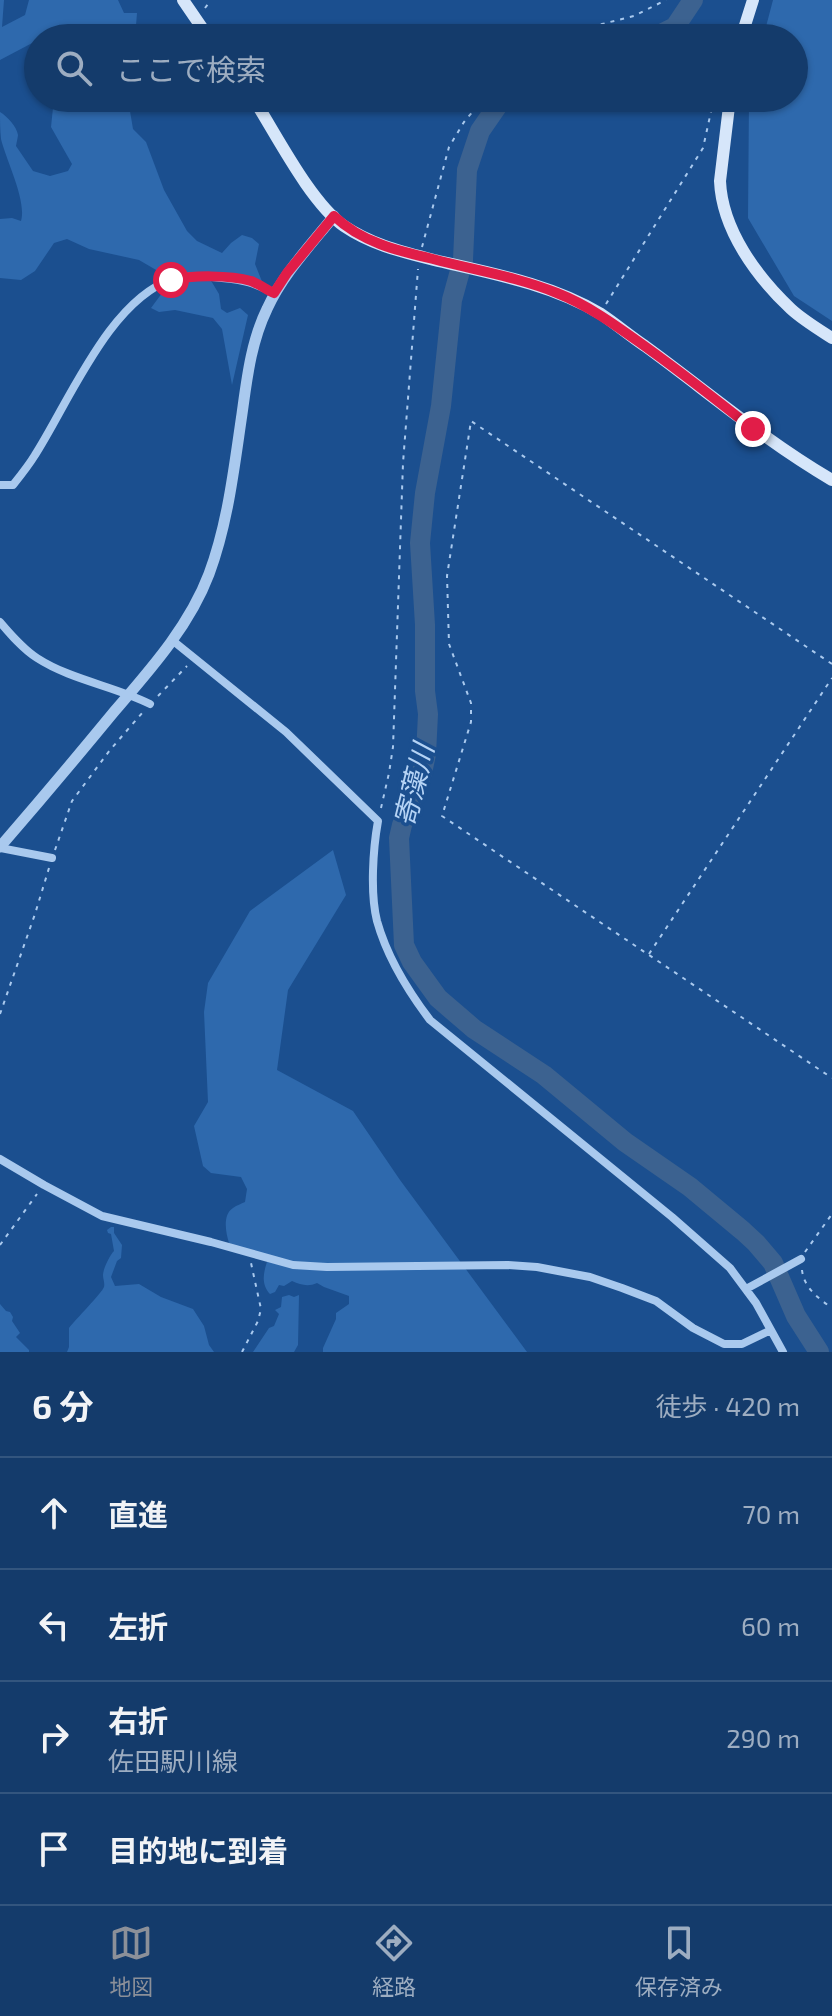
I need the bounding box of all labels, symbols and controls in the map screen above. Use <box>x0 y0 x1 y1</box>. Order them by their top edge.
search box <box>24 24 808 112</box>
icon: search <box>52 46 96 90</box>
text: ここで検索 <box>116 51 266 87</box>
route start <box>153 262 189 298</box>
route end <box>735 411 771 447</box>
water label: 寄藻川 <box>386 737 440 830</box>
text: 6 分 <box>32 1385 93 1426</box>
text: 徒歩 · 420 m <box>655 1390 800 1421</box>
icon: ahead <box>32 1491 76 1535</box>
text: 直進 <box>108 1496 168 1532</box>
text: 70 m <box>742 1498 800 1529</box>
icon: left <box>32 1603 76 1647</box>
text: 左折 <box>108 1608 168 1644</box>
text: 60 m <box>741 1610 800 1641</box>
text: 右折 <box>108 1702 168 1738</box>
icon: right <box>32 1715 76 1759</box>
text: 290 m <box>726 1722 800 1753</box>
text: 佐田駅川線 <box>108 1745 238 1776</box>
icon: arrive <box>32 1827 76 1871</box>
text: 目的地に到着 <box>108 1832 288 1868</box>
tab: 地図 <box>109 1921 153 2001</box>
tab: 経路 <box>372 1921 416 2001</box>
tab: 保存済み <box>635 1921 723 2001</box>

